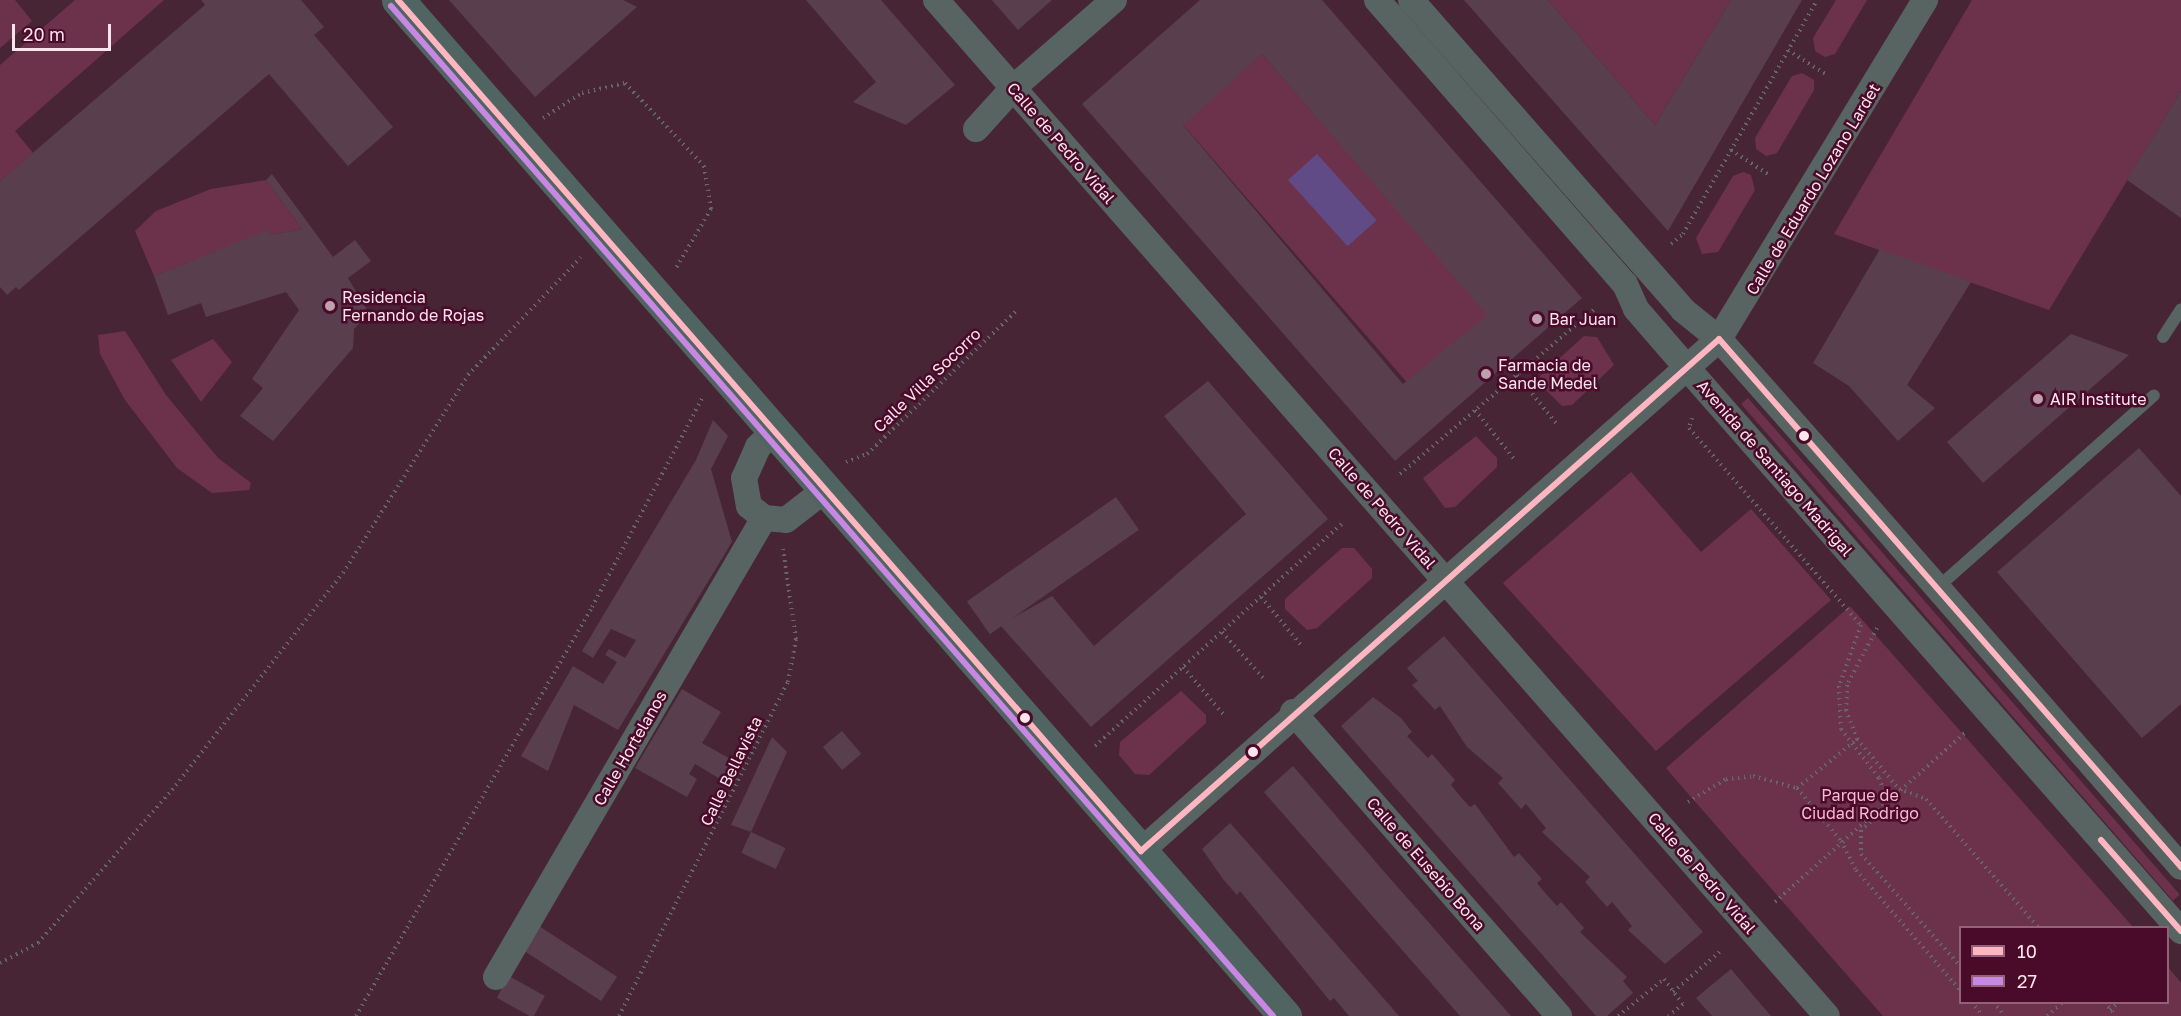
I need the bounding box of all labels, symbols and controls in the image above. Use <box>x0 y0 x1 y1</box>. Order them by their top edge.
scale bar <box>15 12 114 50</box>
text: 20 m <box>23 23 65 45</box>
street label: Calle de Pedro Vidal <box>1003 78 1119 208</box>
street label: Calle de Eduardo Lozano Lardet <box>1742 80 1884 298</box>
place label: Residencia Fernando de Rojas <box>342 287 484 325</box>
marker: Residencia Fernando de Rojas <box>323 299 337 313</box>
place label: Bar Juan <box>1549 309 1616 329</box>
marker: Bar Juan <box>1530 312 1544 326</box>
street label: Calle Villa Socorro <box>869 324 985 436</box>
place label: Farmacia de Sande Medel <box>1498 355 1598 393</box>
marker: Farmacia de Sande Medel <box>1479 367 1493 381</box>
street label: Avenida de Santiago Madrigal <box>1693 376 1857 560</box>
place label: AIR Institute <box>2050 389 2146 409</box>
marker: AIR Institute <box>2031 392 2045 406</box>
unlabelled marker <box>1798 430 1810 442</box>
street label: Calle de Pedro Vidal <box>1324 443 1440 573</box>
street label: Calle Hortelanos <box>589 687 671 809</box>
unlabelled marker <box>1019 712 1031 724</box>
street label: Calle Bellavista <box>696 713 766 829</box>
unlabelled marker <box>1247 746 1259 758</box>
park label: Parque de Ciudad Rodrigo <box>1801 785 1919 823</box>
street label: Calle de Eusebio Bona <box>1363 793 1489 935</box>
street label: Calle de Pedro Vidal <box>1644 808 1760 938</box>
legend <box>1959 926 2169 1004</box>
text: 10 <box>2017 940 2037 962</box>
text: 27 <box>2017 970 2037 992</box>

